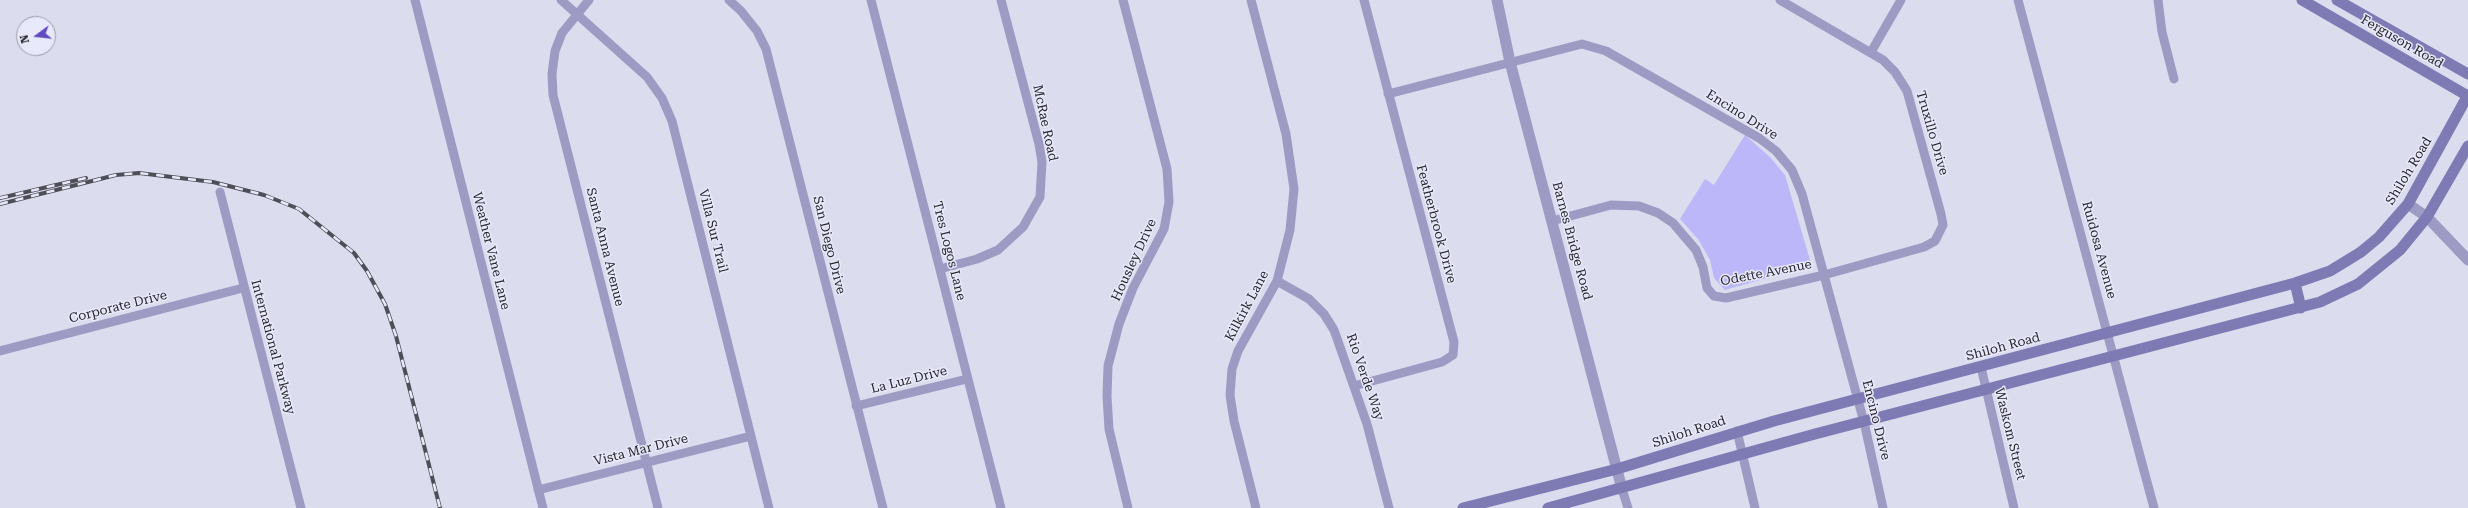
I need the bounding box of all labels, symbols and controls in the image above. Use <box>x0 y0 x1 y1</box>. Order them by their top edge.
street label: Ferguson Road <box>2358 12 2446 72</box>
north arrow <box>16 16 56 56</box>
text: N <box>18 33 32 45</box>
street label: McRae Road <box>1029 83 1061 163</box>
street label: Encino Drive <box>1703 87 1781 143</box>
street label: Truxillo Drive <box>1913 89 1951 177</box>
street label: Shiloh Road <box>2383 134 2435 208</box>
street label: Featherbrook Drive <box>1413 163 1459 285</box>
street label: Barnes Bridge Road <box>1549 180 1595 302</box>
street label: Santa Anna Avenue <box>583 186 627 308</box>
street label: Villa Sur Trail <box>695 188 731 274</box>
street label: Weather Vane Lane <box>469 191 513 311</box>
street label: San Diego Drive <box>809 194 849 296</box>
street label: Ruidosa Avenue <box>2078 199 2120 301</box>
street label: Tres Logos Lane <box>929 200 969 302</box>
street label: Housley Drive <box>1108 216 1160 304</box>
street label: Odette Avenue <box>1719 257 1813 289</box>
street label: Kilkirk Lane <box>1222 268 1272 344</box>
street label: International Parkway <box>247 278 299 416</box>
street label: Corporate Drive <box>67 287 169 327</box>
street label: Shiloh Road <box>1964 330 2042 364</box>
street label: Rio Verde Way <box>1343 331 1387 423</box>
street label: La Luz Drive <box>869 363 949 397</box>
street label: Encino Drive <box>1859 378 1893 462</box>
street label: Waskom Street <box>1991 386 2029 482</box>
street label: Shiloh Road <box>1650 413 1728 451</box>
street label: Vista Mar Drive <box>592 431 690 469</box>

